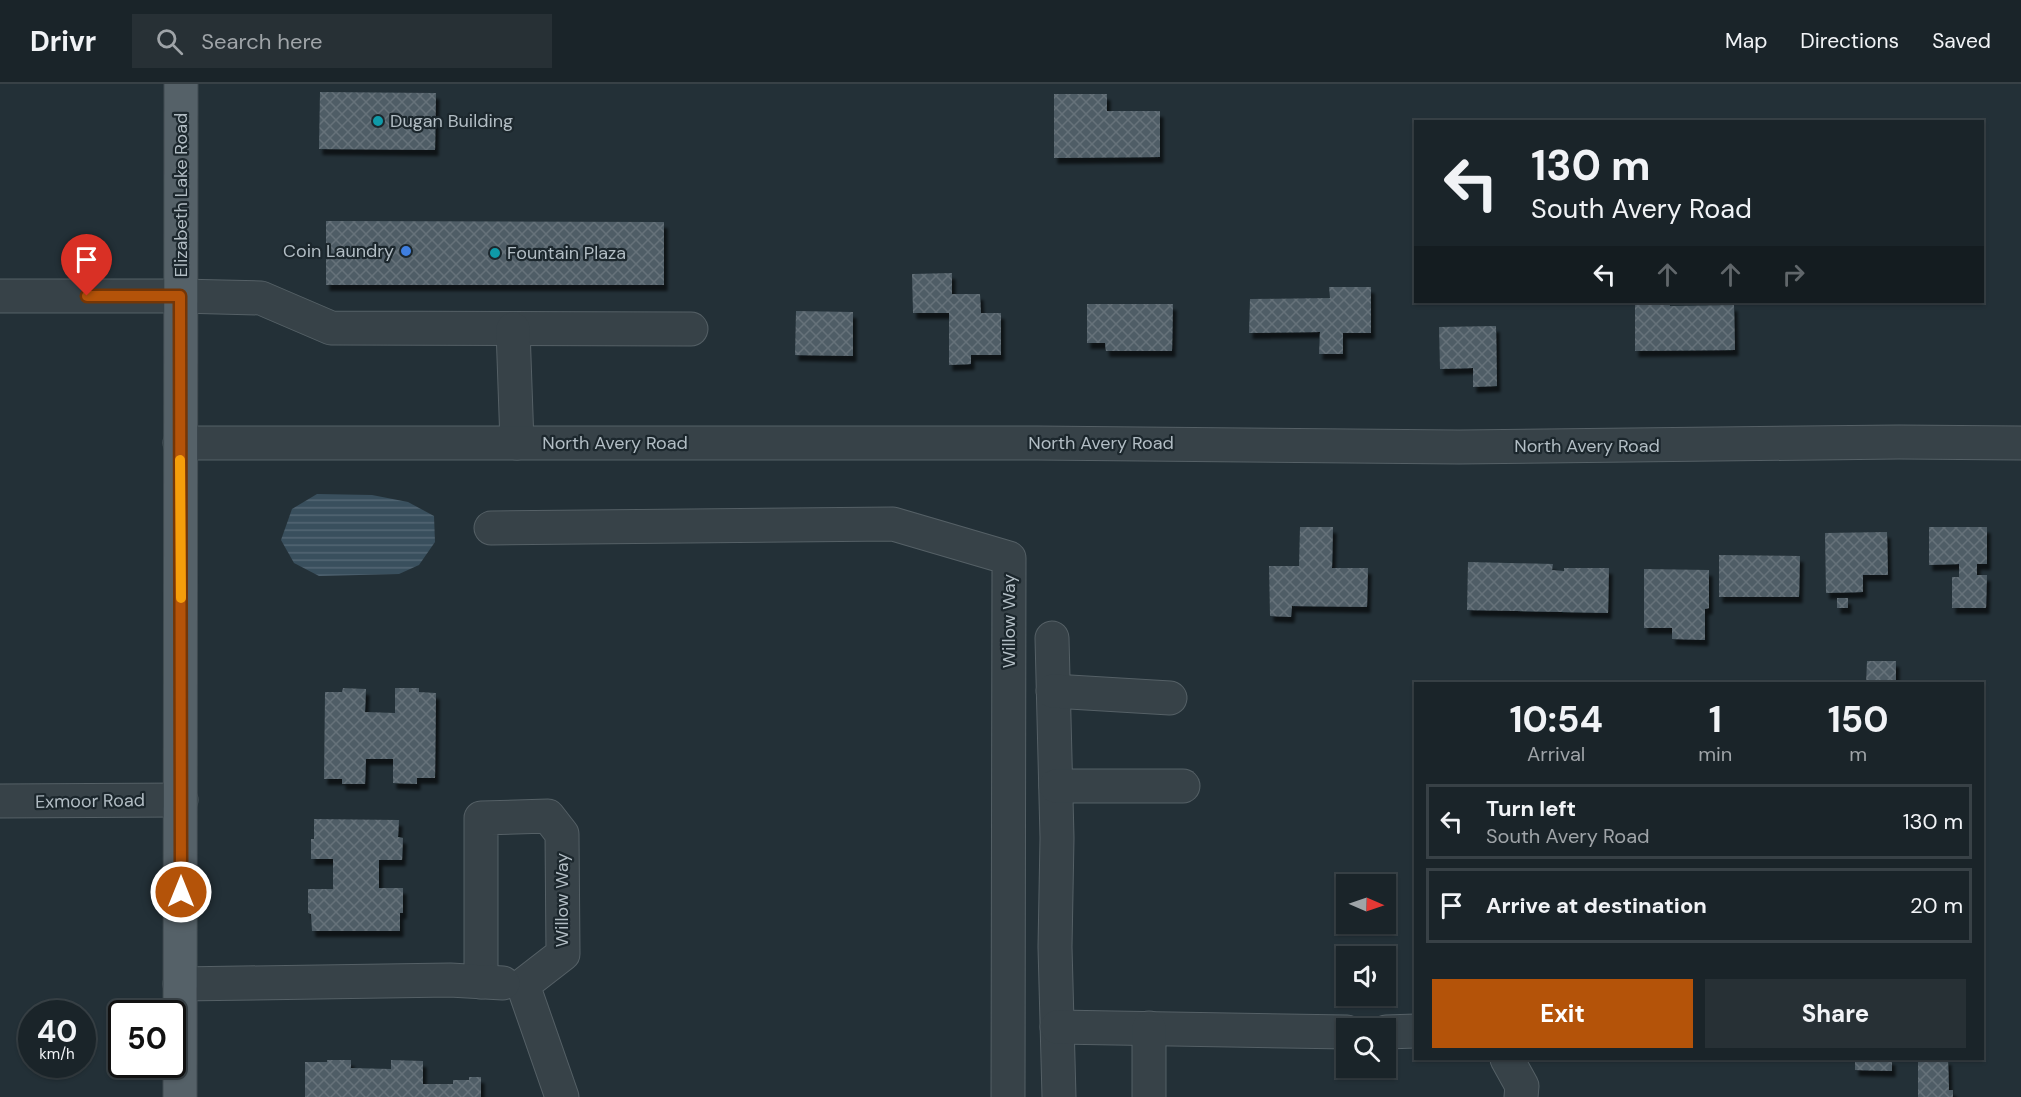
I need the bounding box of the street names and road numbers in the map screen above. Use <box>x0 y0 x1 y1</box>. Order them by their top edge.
street label: Elizabeth Lake Road <box>169 113 193 277</box>
street label: North Avery Road <box>542 431 688 455</box>
street label: North Avery Road <box>1028 431 1174 455</box>
street label: North Avery Road <box>1514 434 1660 458</box>
street label: Willow Way <box>997 574 1021 668</box>
street label: Exmoor Road <box>35 788 145 814</box>
street label: Willow Way <box>550 853 574 947</box>

